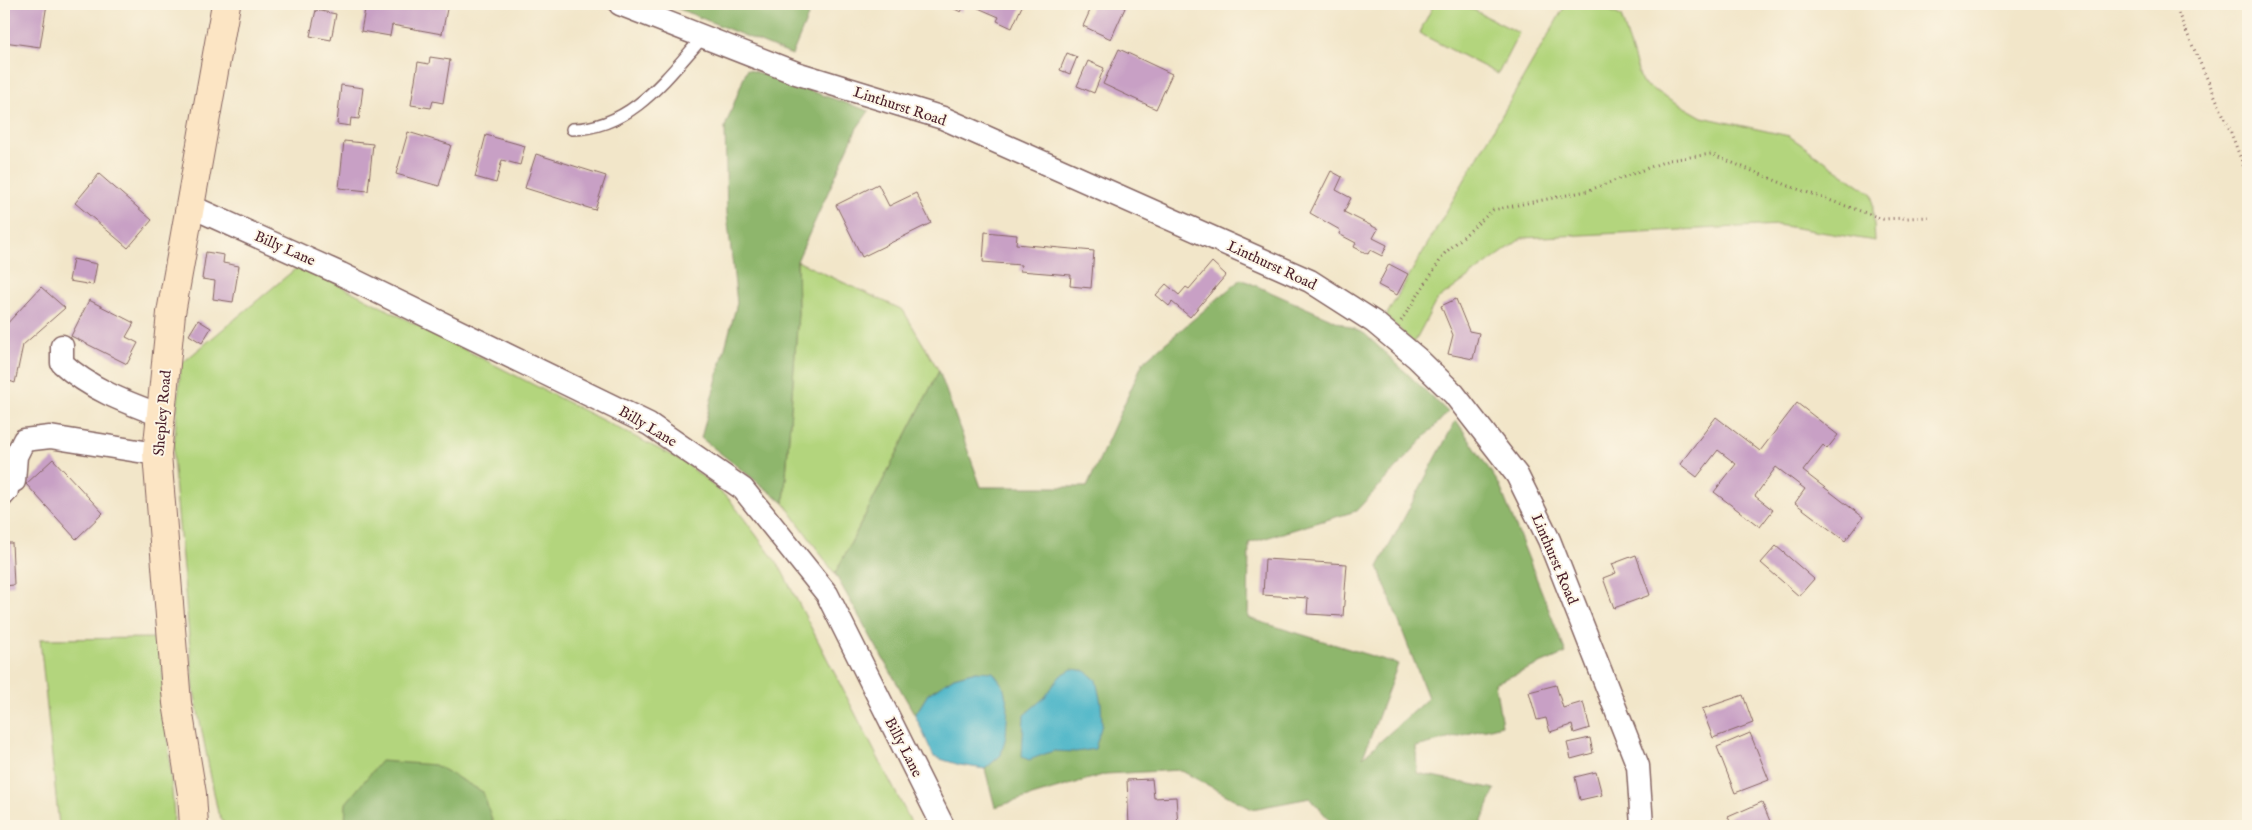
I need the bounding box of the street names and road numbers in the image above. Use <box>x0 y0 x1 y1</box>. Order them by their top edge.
street label: Linthurst Road <box>851 83 950 131</box>
street label: Billy Lane <box>251 227 318 270</box>
street label: Linthurst Road <box>1224 236 1320 295</box>
street label: Shepley Road <box>149 368 176 457</box>
street label: Billy Lane <box>615 402 680 451</box>
street label: Linthurst Road <box>1527 511 1583 608</box>
street label: Billy Lane <box>880 714 927 780</box>

